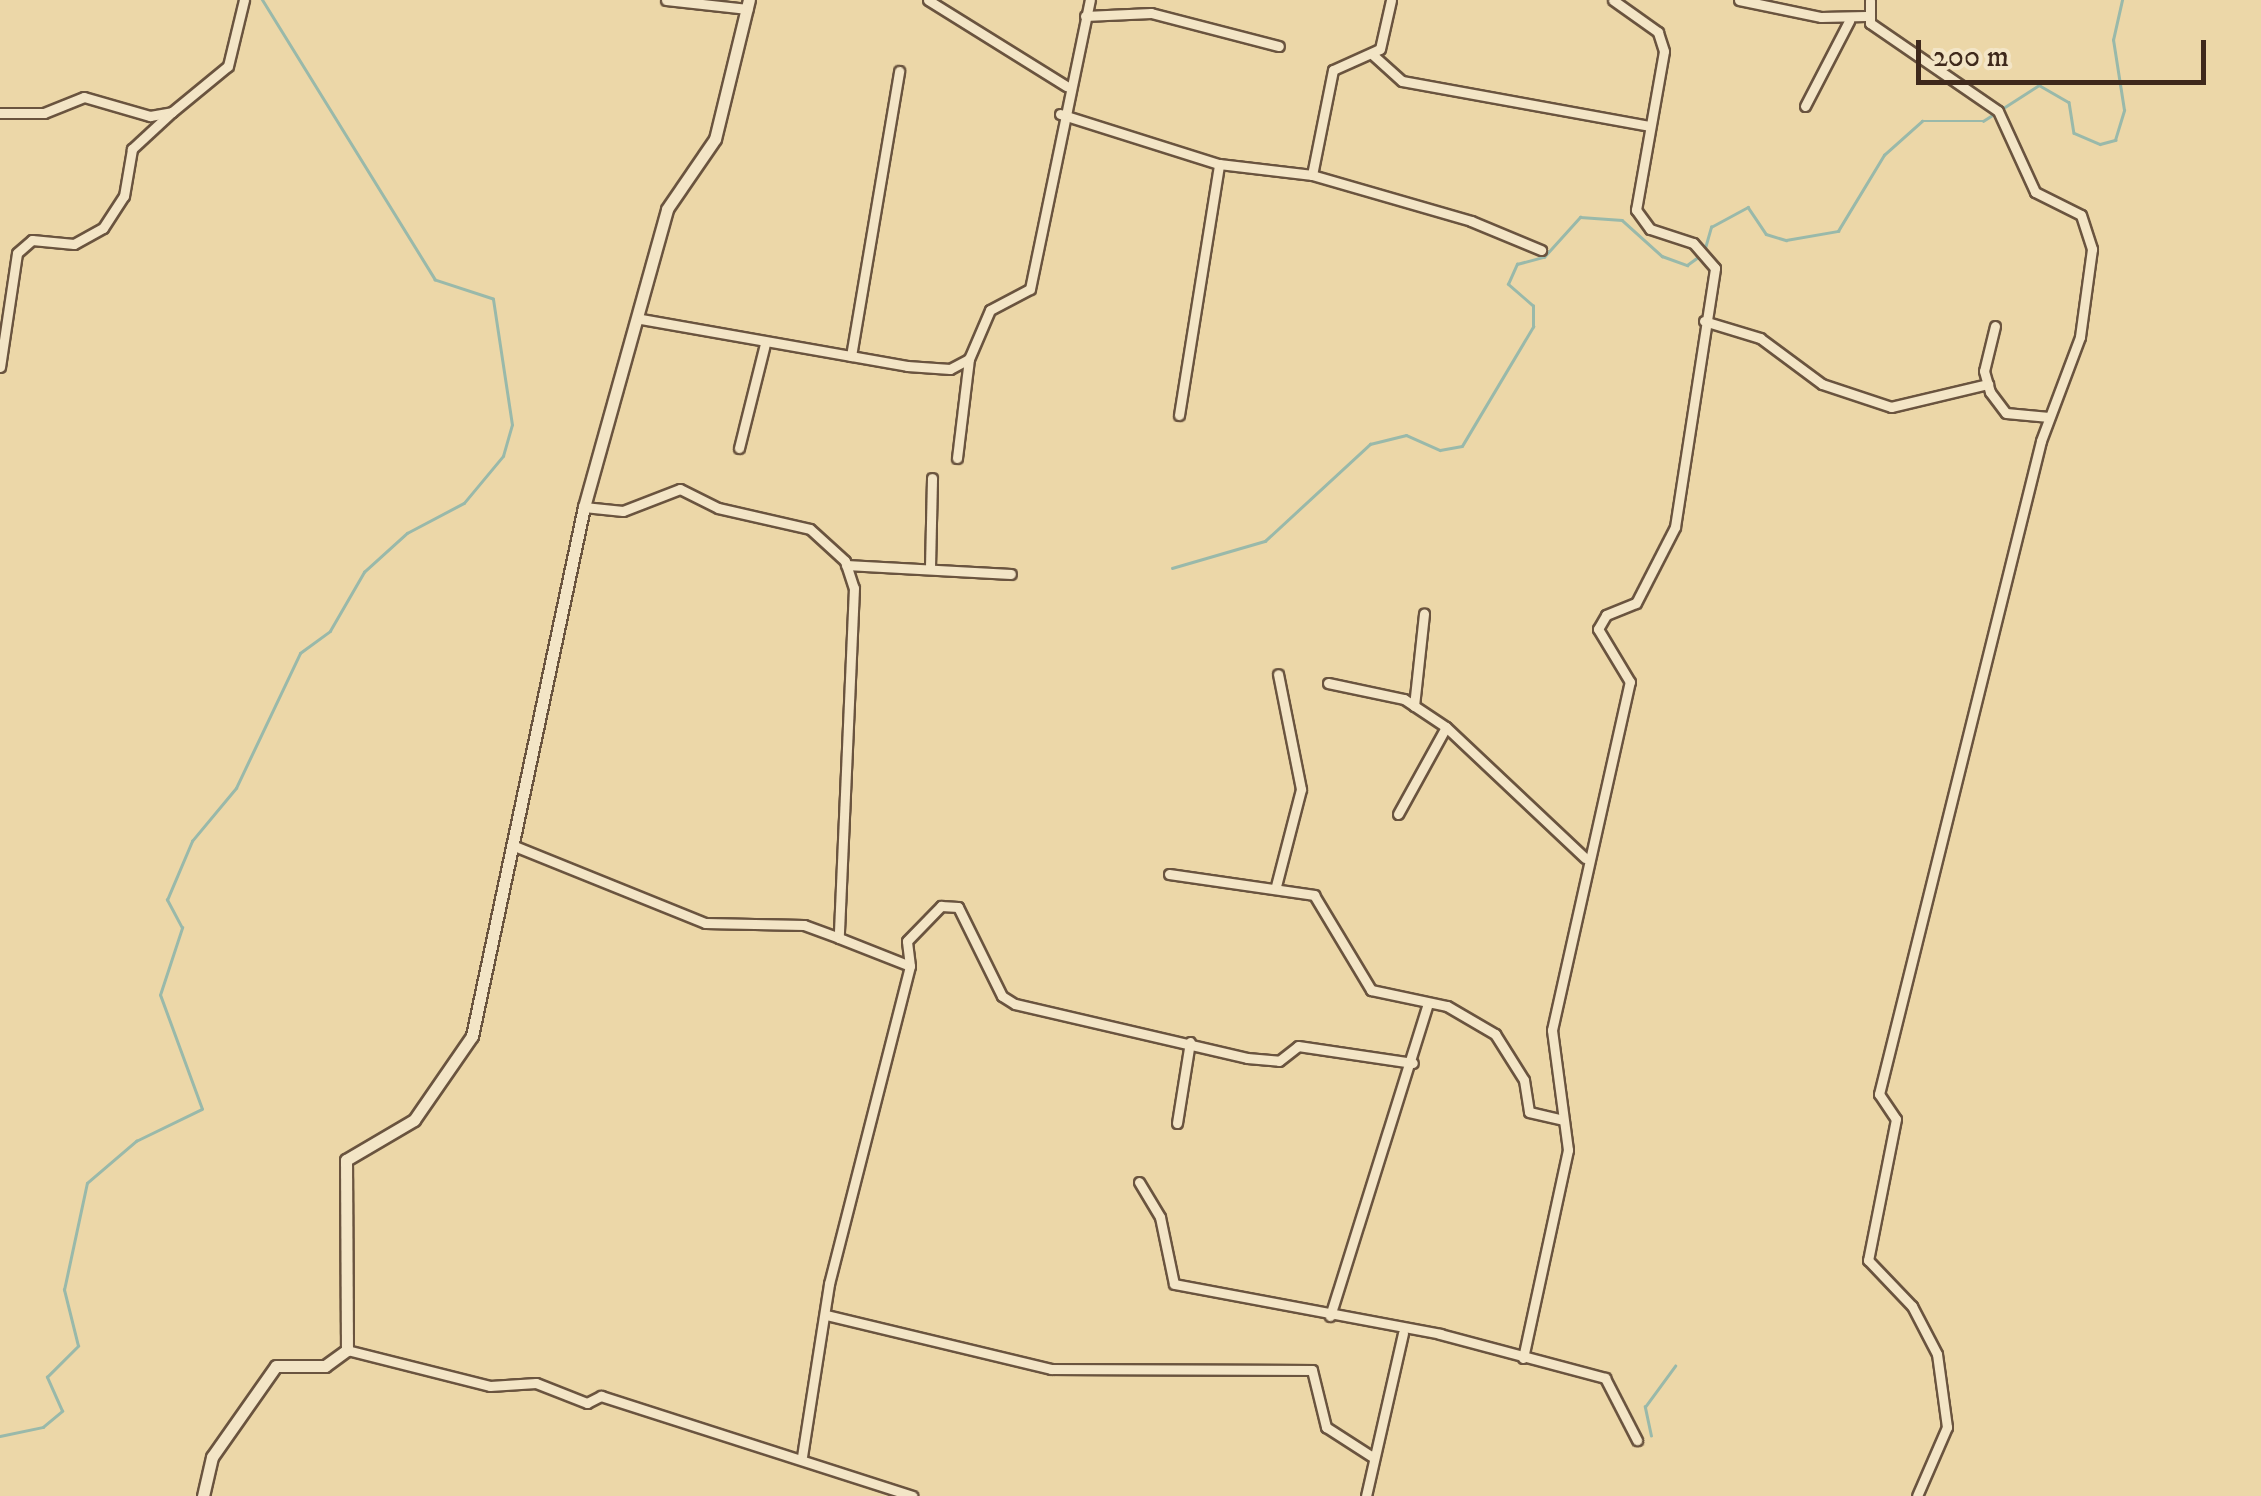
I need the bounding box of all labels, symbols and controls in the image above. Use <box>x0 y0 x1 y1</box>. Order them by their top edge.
scale bar <box>1921 20 2211 82</box>
text: 200 m <box>1933 39 2009 76</box>

